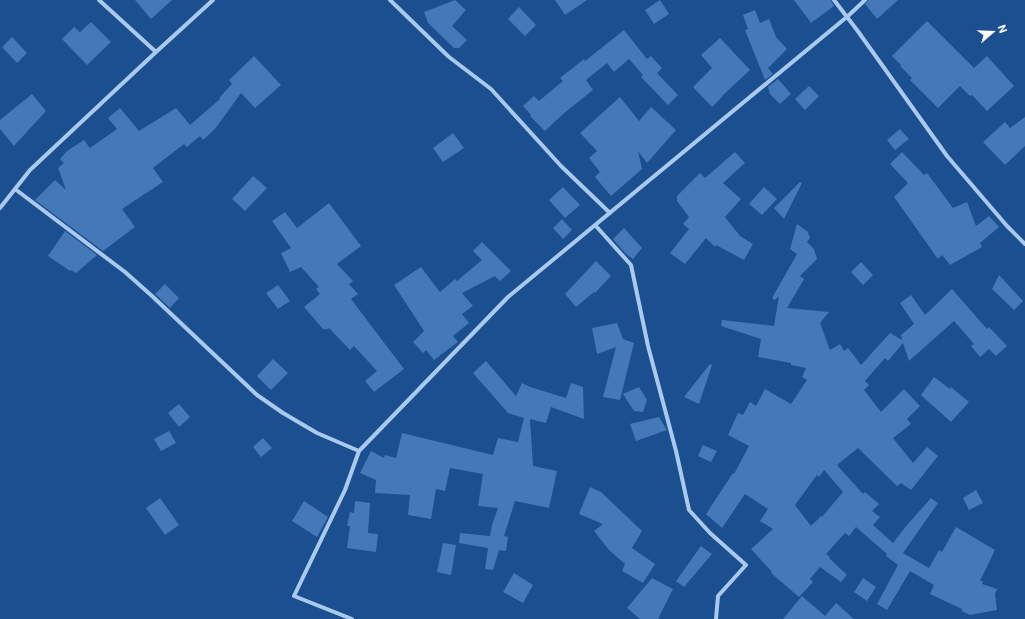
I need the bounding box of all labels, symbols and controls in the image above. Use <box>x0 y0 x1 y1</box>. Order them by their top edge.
north arrow <box>973 12 1013 52</box>
text: N <box>995 23 1009 35</box>

